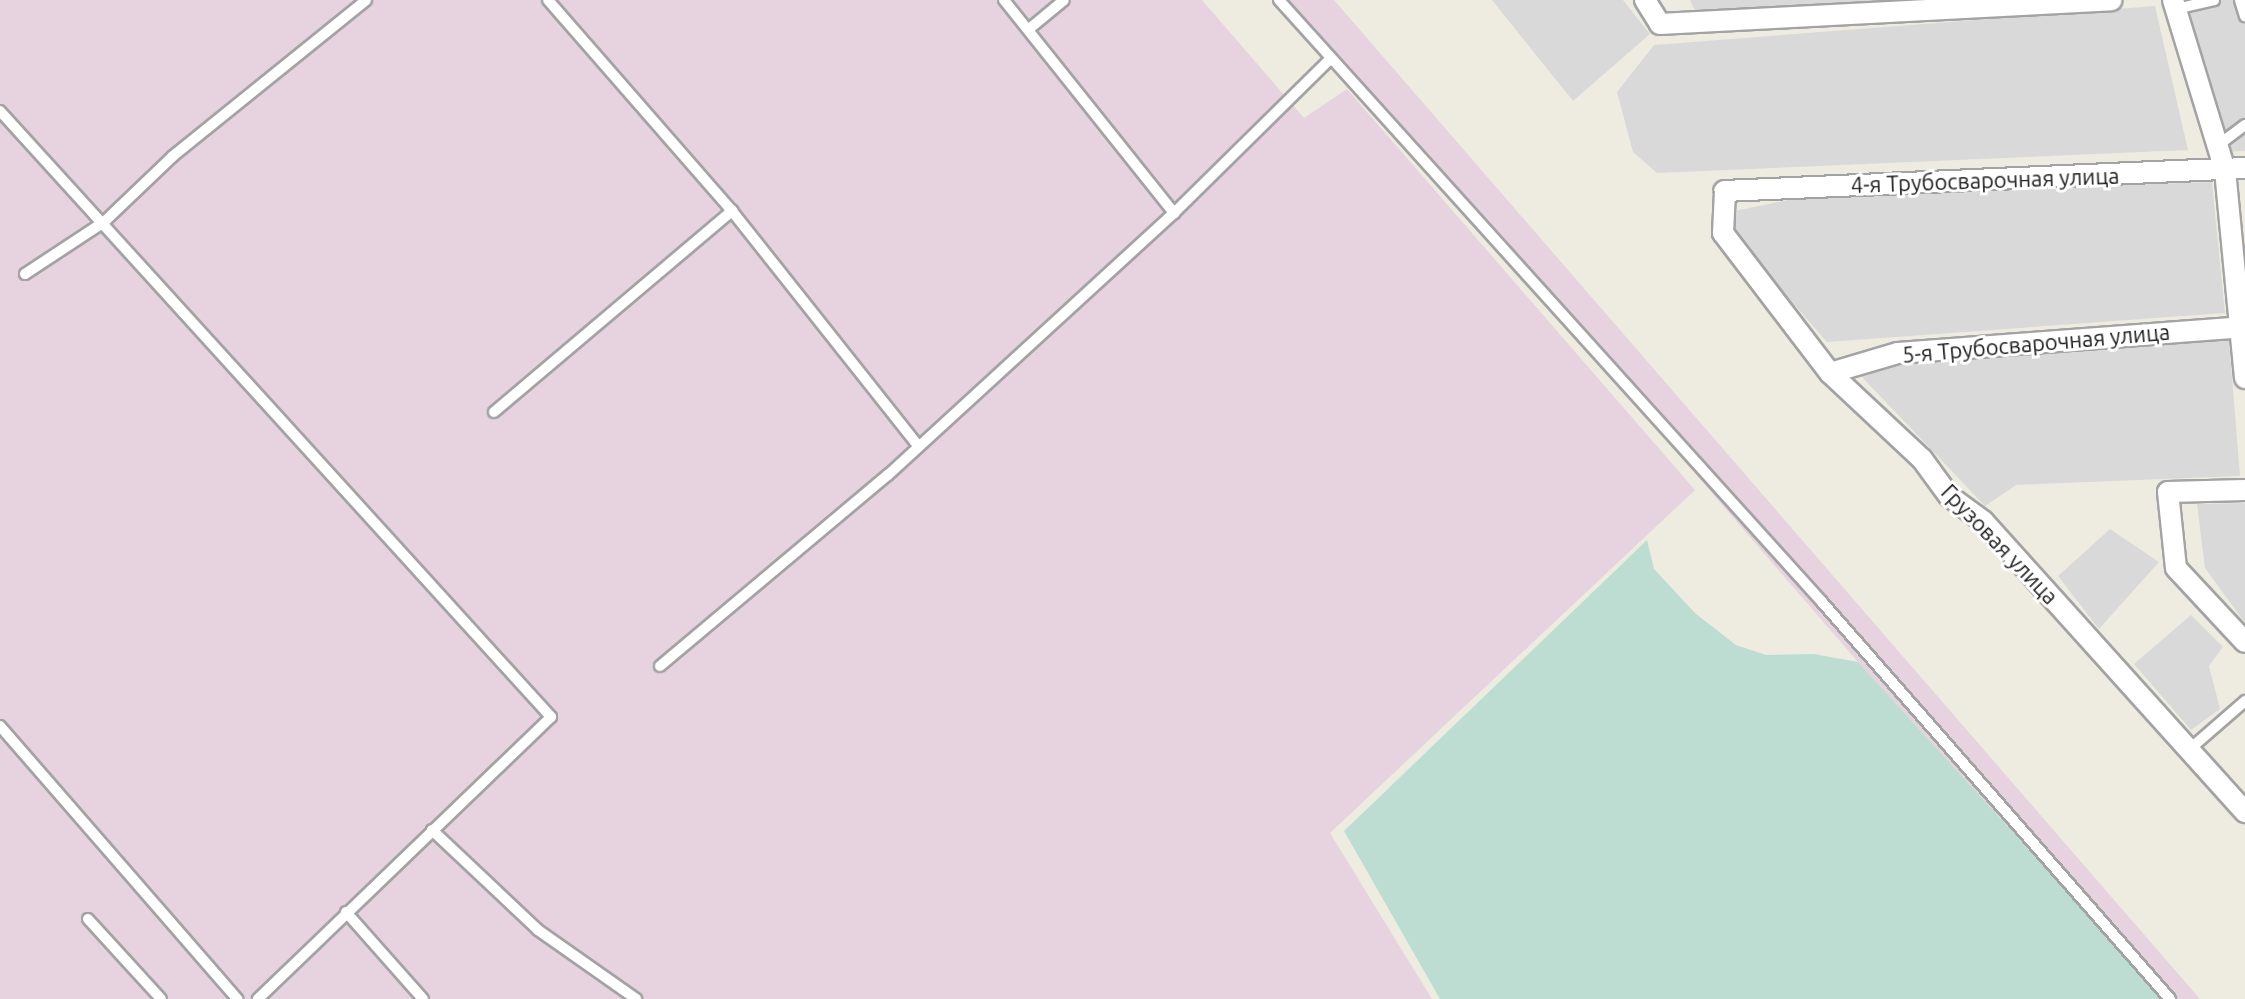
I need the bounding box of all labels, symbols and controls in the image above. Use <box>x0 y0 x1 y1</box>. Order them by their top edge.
street label: 4-я Трубосварочная улица <box>1850 162 2120 198</box>
street label: 5-я Трубосварочная улица <box>1901 318 2171 368</box>
street label: Грузовая улица <box>1936 478 2064 610</box>

